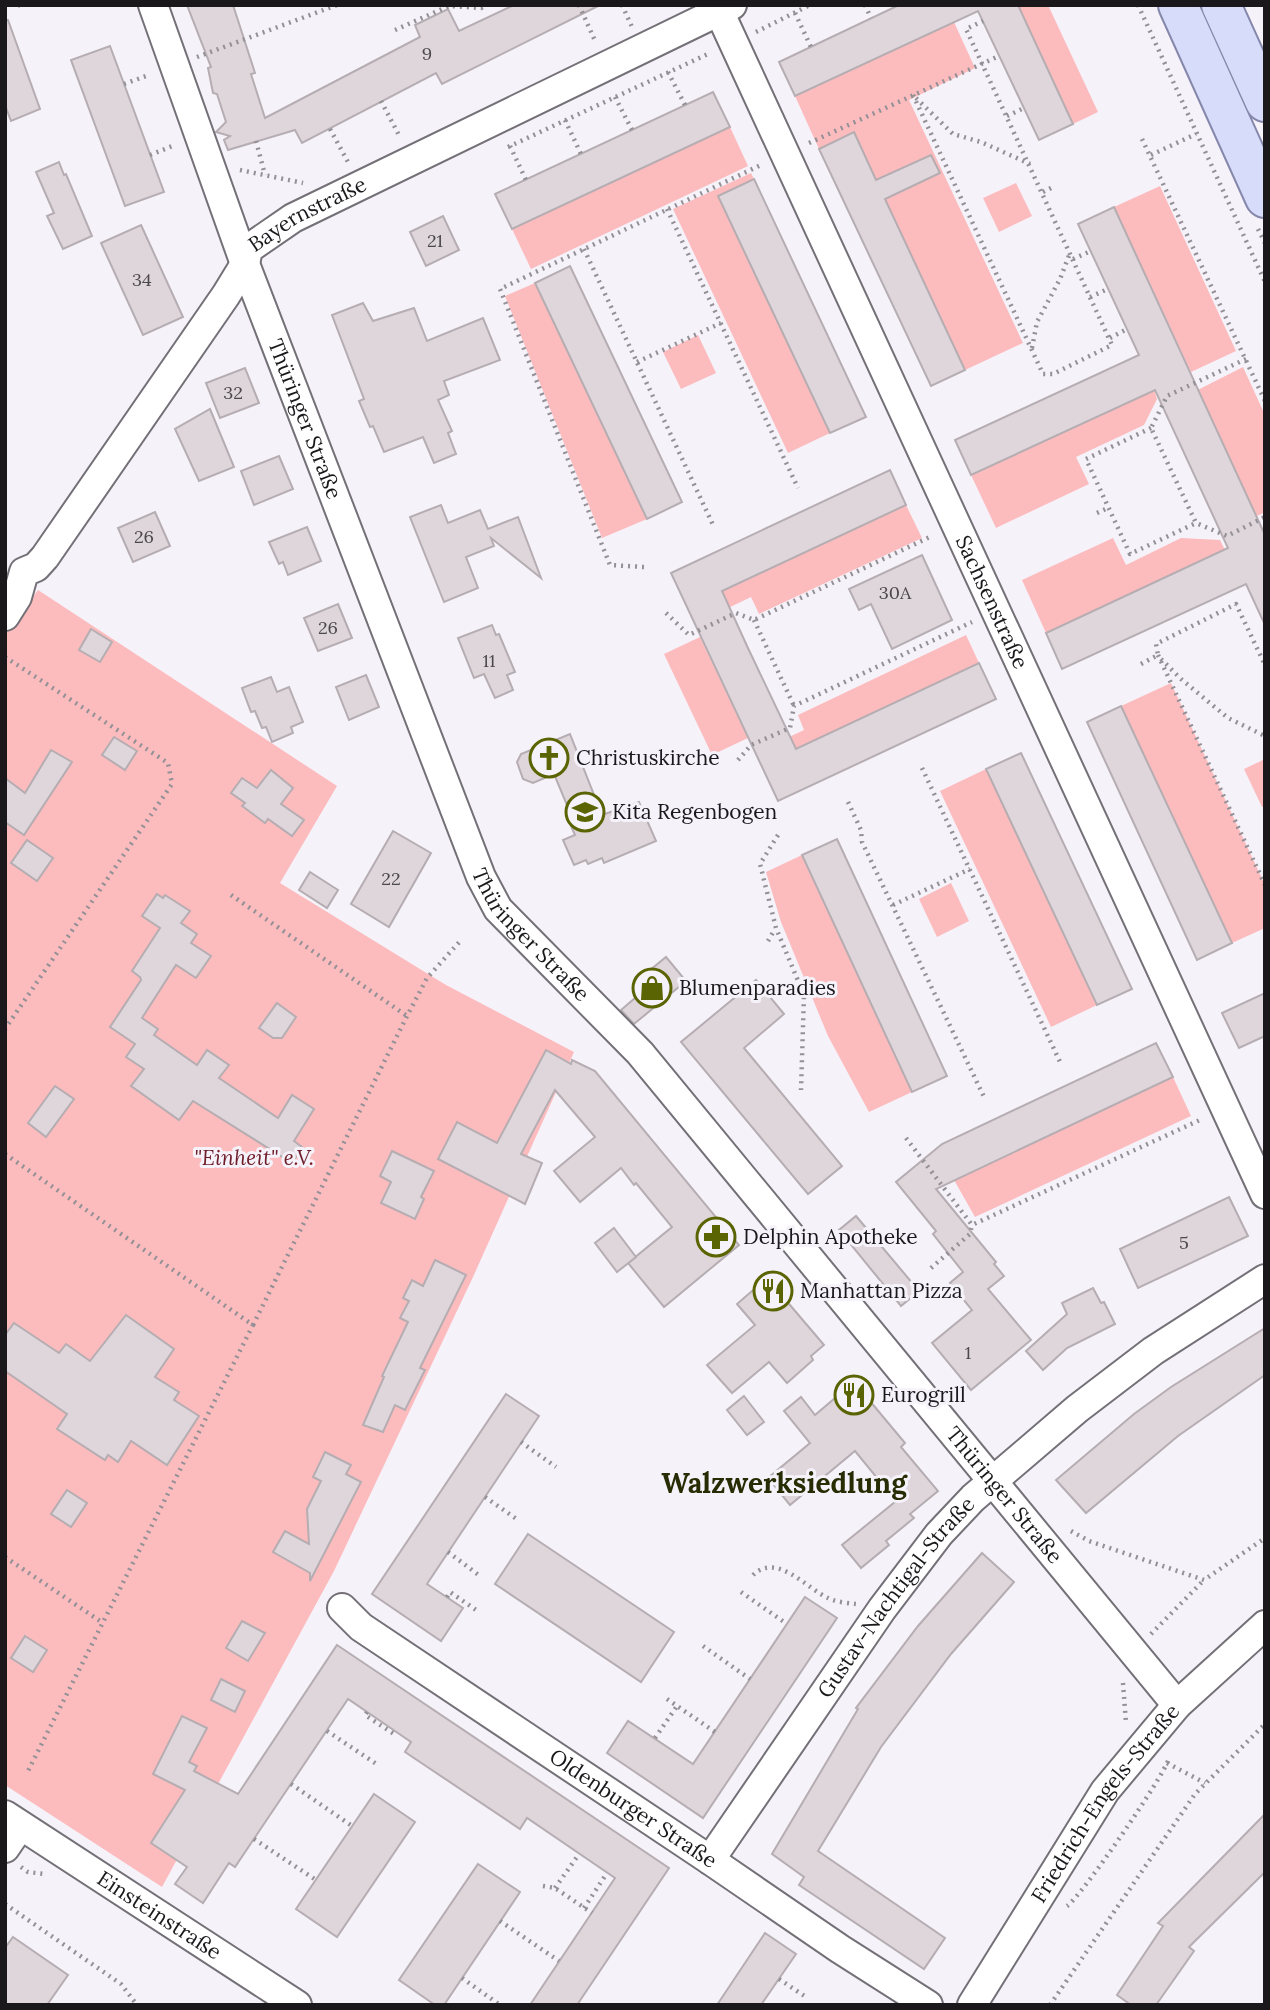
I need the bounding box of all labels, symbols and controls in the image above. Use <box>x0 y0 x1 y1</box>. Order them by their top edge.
house number: 9 <box>422 42 432 65</box>
street label: Bayernstraße <box>243 170 371 258</box>
house number: 21 <box>427 229 443 252</box>
house number: 34 <box>132 268 152 291</box>
street label: Thüringer Straße <box>262 335 348 503</box>
house number: 32 <box>223 381 243 404</box>
house number: 26 <box>134 525 154 548</box>
street label: Sachsenstraße <box>950 531 1035 673</box>
house number: 30A <box>879 581 912 604</box>
house number: 26 <box>318 616 338 639</box>
house number: 11 <box>482 649 496 672</box>
church icon: Christuskirche <box>528 737 570 779</box>
place label: Christuskirche <box>576 744 720 771</box>
school or university icon: Kita Regenbogen <box>564 791 606 833</box>
place label: Kita Regenbogen <box>612 798 778 825</box>
street label: Thüringer Straße <box>466 864 596 1007</box>
house number: 22 <box>381 867 401 890</box>
shop icon: Blumenparadies <box>631 967 673 1009</box>
place label: Blumenparadies <box>679 974 836 1001</box>
park label: "Einheit" e.V. <box>194 1144 314 1171</box>
pharmacy icon: Delphin Apotheke <box>695 1216 737 1258</box>
place label: Delphin Apotheke <box>743 1223 918 1250</box>
house number: 5 <box>1179 1231 1189 1254</box>
restaurant icon: Manhattan Pizza <box>752 1270 794 1312</box>
place label: Manhattan Pizza <box>800 1277 963 1304</box>
house number: 1 <box>965 1341 971 1364</box>
restaurant icon: Eurogrill <box>833 1374 875 1416</box>
place label: Eurogrill <box>881 1381 966 1408</box>
street label: Thüringer Straße <box>940 1421 1069 1569</box>
district label: Walzwerksiedlung <box>661 1465 908 1501</box>
street label: Gustav-Nachtigal-Straße <box>811 1491 980 1703</box>
street label: Friedrich-Engels-Straße <box>1025 1698 1185 1908</box>
street label: Oldenburger Straße <box>544 1743 722 1874</box>
street label: Einsteinstraße <box>92 1865 227 1965</box>

